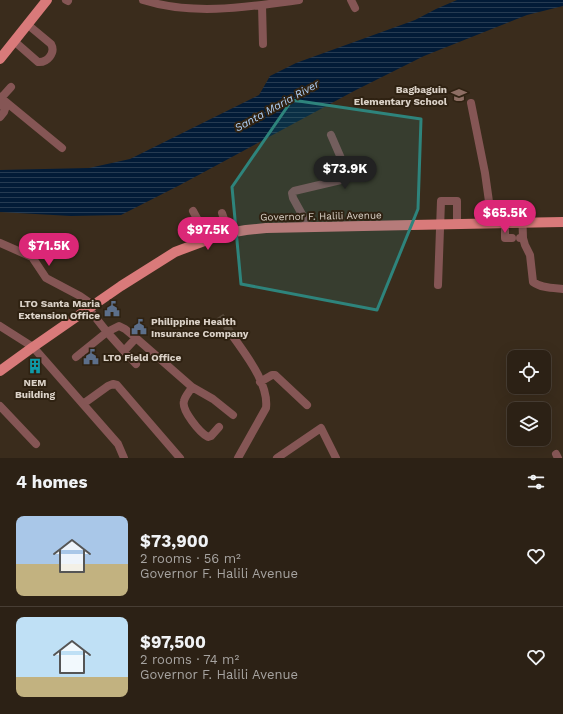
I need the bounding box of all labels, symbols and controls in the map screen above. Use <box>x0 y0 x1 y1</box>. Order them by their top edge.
water label: Santa Maria River <box>232 77 322 135</box>
place label: Bagbaguin Elementary School <box>354 84 448 107</box>
school or university icon: Bagbaguin Elementary School <box>450 86 468 104</box>
pin: $73.9K <box>312 156 378 190</box>
text: $73.9K <box>323 161 367 176</box>
pin: $65.5K <box>472 200 538 234</box>
text: $65.5K <box>483 205 527 220</box>
street label: Governor F. Halili Avenue <box>260 209 382 223</box>
pin: $97.5K <box>175 217 241 251</box>
text: $97.5K <box>187 222 229 237</box>
pin: $71.5K <box>16 233 82 267</box>
text: $71.5K <box>28 238 70 253</box>
place label: LTO Santa Maria Extension Office <box>18 298 100 321</box>
public building icon: LTO Santa Maria Extension Office <box>103 300 121 318</box>
place label: Philippine Health Insurance Company <box>151 316 249 339</box>
public building icon: Philippine Health Insurance Company <box>130 318 148 336</box>
public building icon: LTO Field Office <box>82 348 100 366</box>
map controls <box>507 350 551 446</box>
button: locate <box>507 350 551 394</box>
place label: LTO Field Office <box>103 352 181 363</box>
building icon: NEM Building <box>26 357 44 375</box>
place label: NEM Building <box>15 377 55 400</box>
button: layers <box>507 402 551 446</box>
icon: filters <box>525 471 547 493</box>
text: 4 homes <box>16 472 87 492</box>
text: $73,900 <box>140 531 209 551</box>
icon: home <box>48 532 96 580</box>
icon: heart <box>525 545 547 567</box>
text: 2 rooms · 56 m² <box>140 551 241 566</box>
text: Governor F. Halili Avenue <box>140 566 298 581</box>
text: $97,500 <box>140 632 206 652</box>
icon: home <box>48 633 96 681</box>
icon: heart <box>525 646 547 668</box>
text: 2 rooms · 74 m² <box>140 652 239 667</box>
text: Governor F. Halili Avenue <box>140 667 298 682</box>

